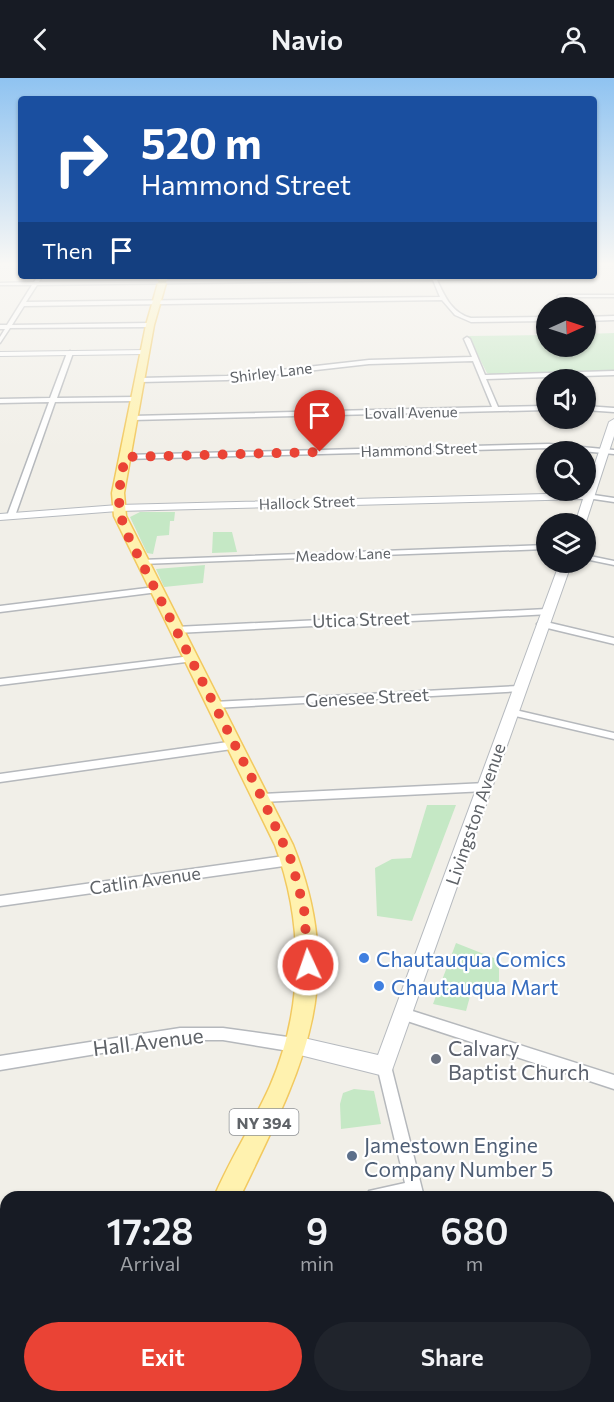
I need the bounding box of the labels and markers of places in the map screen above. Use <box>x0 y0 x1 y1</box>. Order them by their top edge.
pin <box>294 390 345 452</box>
place label: Chautauqua Comics <box>376 946 566 971</box>
marker: Chautauqua Comics <box>357 951 371 965</box>
place label: Chautauqua Mart <box>391 974 558 999</box>
marker: Chautauqua Mart <box>372 979 386 993</box>
place label: Calvary Baptist Church <box>448 1035 590 1084</box>
marker: Calvary Baptist Church <box>429 1052 443 1066</box>
place label: Jamestown Engine Company Number 5 <box>364 1132 553 1181</box>
marker: Jamestown Engine Company Number 5 <box>345 1149 359 1163</box>

